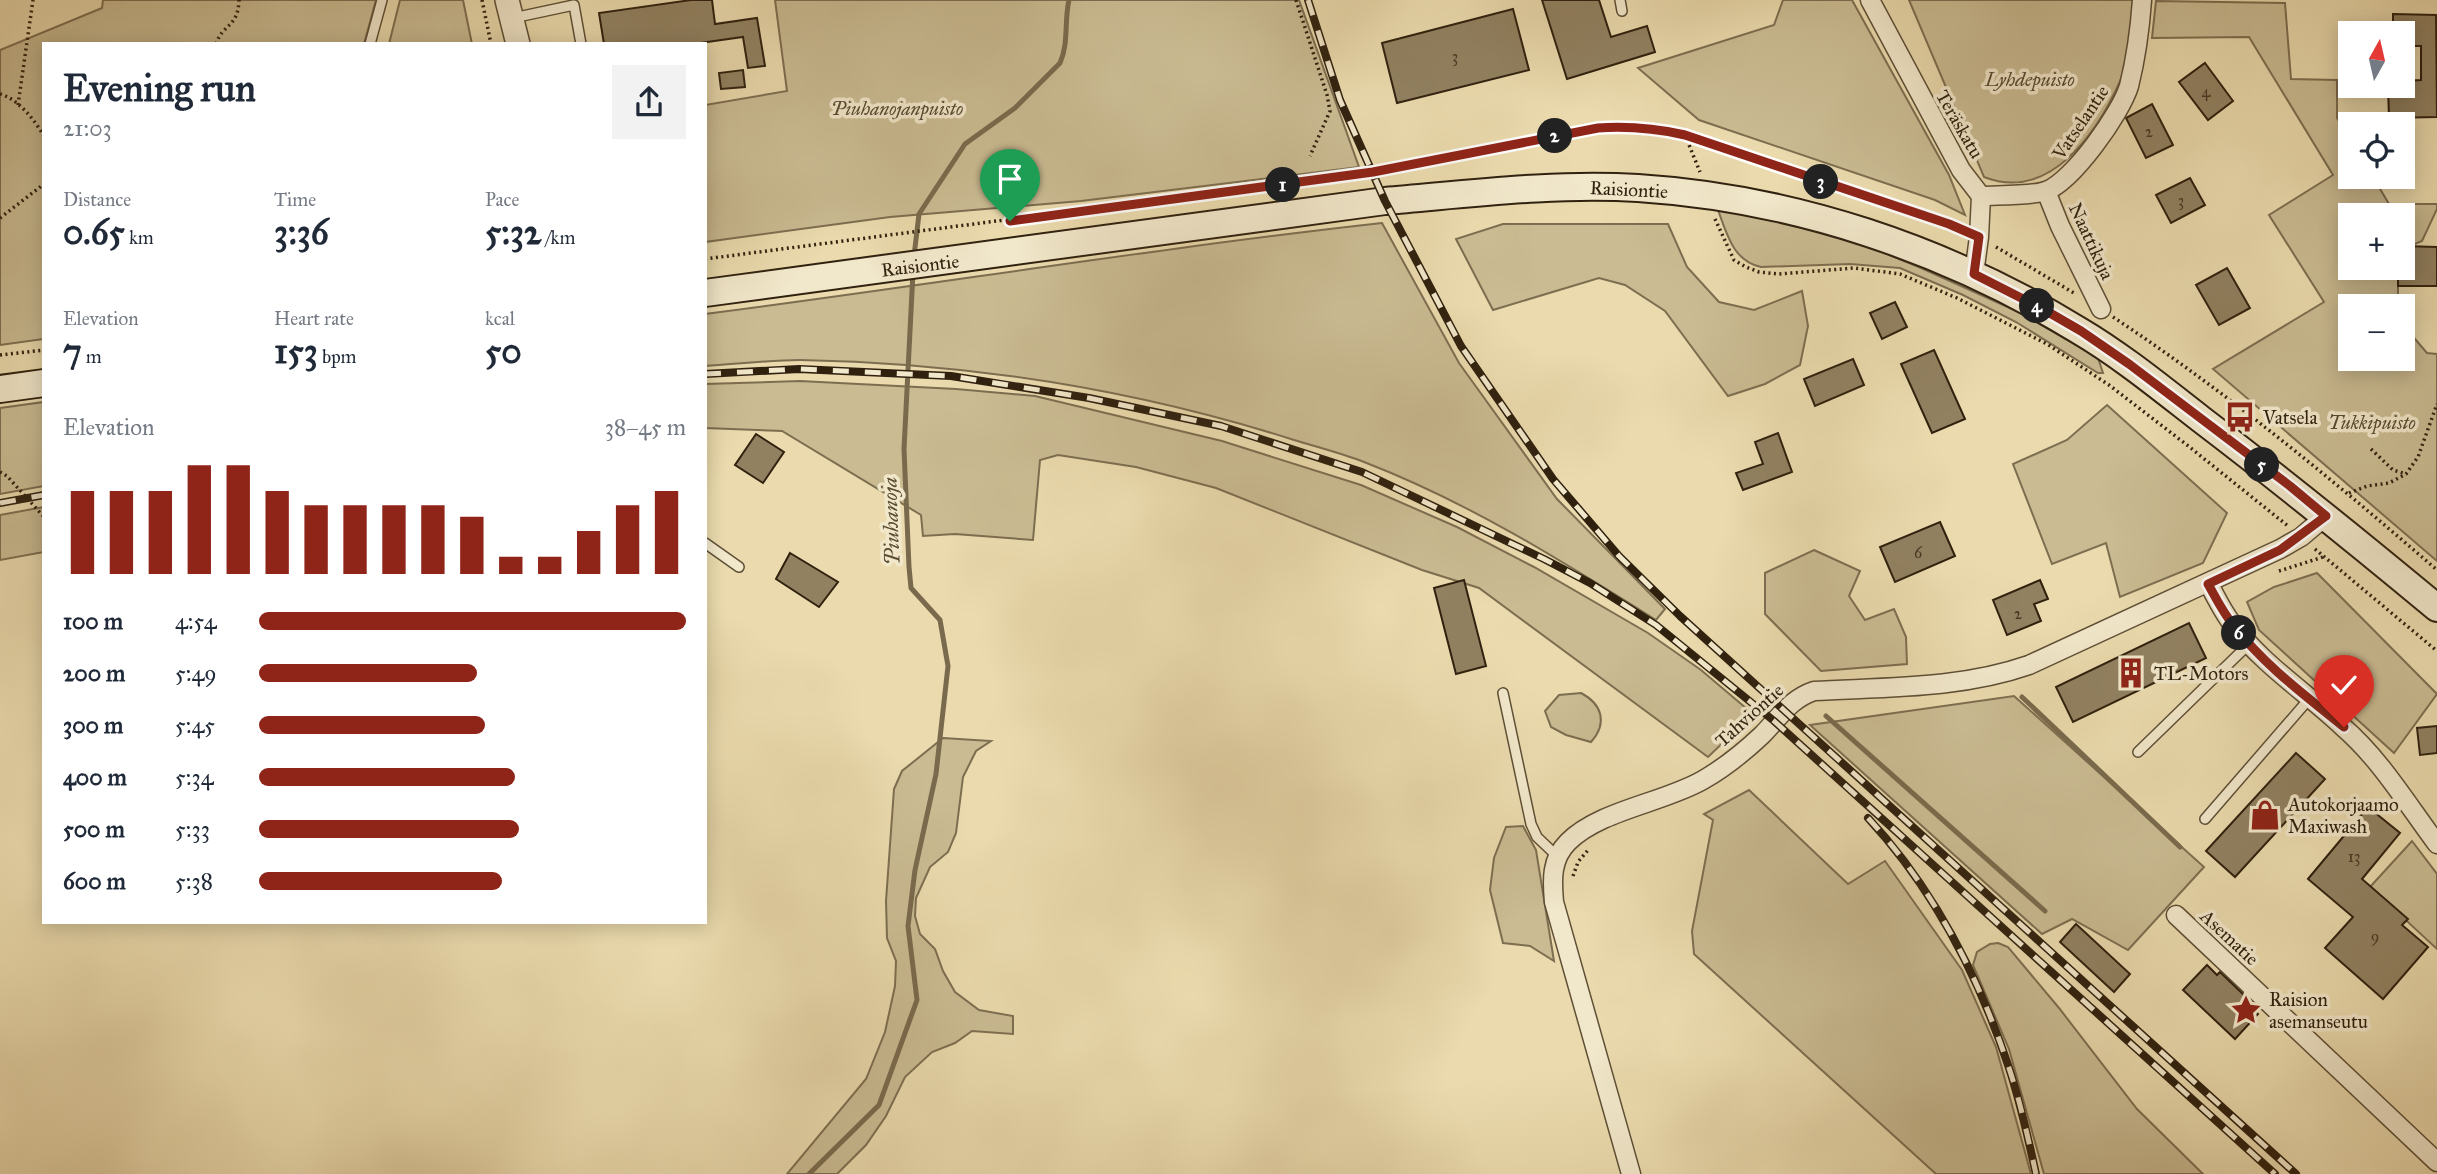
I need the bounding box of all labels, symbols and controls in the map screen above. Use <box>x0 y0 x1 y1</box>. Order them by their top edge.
north arrow <box>2338 21 2415 98</box>
map controls <box>2338 21 2415 371</box>
house number: 3 <box>1452 47 1458 66</box>
text: Evening run <box>63 65 256 111</box>
button: share <box>612 65 686 139</box>
park label: Lyhdepuisto <box>1984 68 2075 92</box>
street label: Vatselantie <box>2047 81 2114 165</box>
house number: 4 <box>2202 82 2212 101</box>
street label: Teräskatu <box>1931 86 1988 163</box>
park label: Piuhanojanpuisto <box>831 97 963 121</box>
button: locate <box>2338 112 2415 189</box>
text: 21:03 <box>63 114 112 142</box>
pin: 2 <box>1538 118 1572 154</box>
house number: 2 <box>2145 122 2153 141</box>
text: 2 <box>1550 124 1559 147</box>
pin <box>980 149 1040 221</box>
icon: arrive <box>991 160 1029 198</box>
pin: 3 <box>1804 164 1839 200</box>
pin: 1 <box>1266 168 1300 202</box>
text: 3 <box>1817 170 1824 193</box>
text: 1 <box>1279 173 1286 196</box>
street label: Raisiontie <box>1589 176 1669 203</box>
text: Distance <box>63 188 131 211</box>
text: Time <box>274 188 316 211</box>
text: Pace <box>485 188 519 211</box>
house number: 3 <box>2178 191 2184 210</box>
street label: Naattikuja <box>2064 199 2120 284</box>
button: + <box>2338 203 2415 280</box>
text: 0.65 <box>63 211 125 254</box>
text: 3:36 <box>274 211 329 254</box>
text: 5:32 <box>485 211 541 254</box>
text: km <box>125 226 154 249</box>
text: /km <box>541 226 575 249</box>
street label: Raisiontie <box>880 249 960 282</box>
pin: 4 <box>2020 288 2054 324</box>
text: 4 <box>2031 294 2042 317</box>
button: − <box>2338 294 2415 371</box>
text: Elevation <box>63 307 138 330</box>
text: Heart rate <box>274 307 354 330</box>
text: kcal <box>485 307 515 330</box>
text: 7 <box>63 330 82 373</box>
text: 153 <box>274 330 318 373</box>
text: 50 <box>485 330 522 373</box>
text: m <box>82 345 102 368</box>
text: bpm <box>318 345 357 368</box>
bus stop icon: Vatsela <box>2223 400 2257 434</box>
place label: Vatsela <box>2262 406 2318 429</box>
park label: Tukkipuisto <box>2328 411 2416 435</box>
text: Elevation <box>63 413 154 441</box>
text: 38–45 m <box>605 413 686 441</box>
pin: 5 <box>2244 448 2280 482</box>
text: 5 <box>2257 453 2266 476</box>
water label: Piuhanoja <box>876 477 906 565</box>
house number: 6 <box>1914 543 1923 562</box>
house number: 2 <box>2014 604 2022 623</box>
text: 100 m <box>63 607 123 635</box>
text: 4:54 <box>175 607 217 635</box>
pin: 6 <box>2222 616 2256 650</box>
text: 6 <box>2234 621 2243 644</box>
pin <box>2314 655 2374 727</box>
building icon: TL-Motors <box>2114 656 2148 690</box>
text: 200 m <box>63 659 125 687</box>
text: 5:49 <box>175 659 217 687</box>
place label: TL-Motors <box>2154 662 2248 685</box>
icon: check <box>2325 666 2363 704</box>
street label: Tahviontie <box>1710 679 1788 752</box>
text: 300 m <box>63 711 123 739</box>
text: 5:45 <box>175 711 215 739</box>
text: 400 m <box>63 763 127 791</box>
text: 5:34 <box>175 763 214 791</box>
place label: Autokorjaamo Maxiwash <box>2287 793 2399 838</box>
shop icon: Autokorjaamo Maxiwash <box>2248 798 2282 832</box>
text: 500 m <box>63 815 125 843</box>
text: 5:33 <box>175 815 210 843</box>
house number: 13 <box>2348 847 2360 866</box>
text: 600 m <box>63 867 126 895</box>
text: 5:38 <box>175 867 213 895</box>
street label: Asematie <box>2195 904 2264 970</box>
house number: 9 <box>2371 927 2379 946</box>
place label: Raision asemanseutu <box>2269 988 2368 1033</box>
place icon: Raision asemanseutu <box>2229 993 2263 1027</box>

